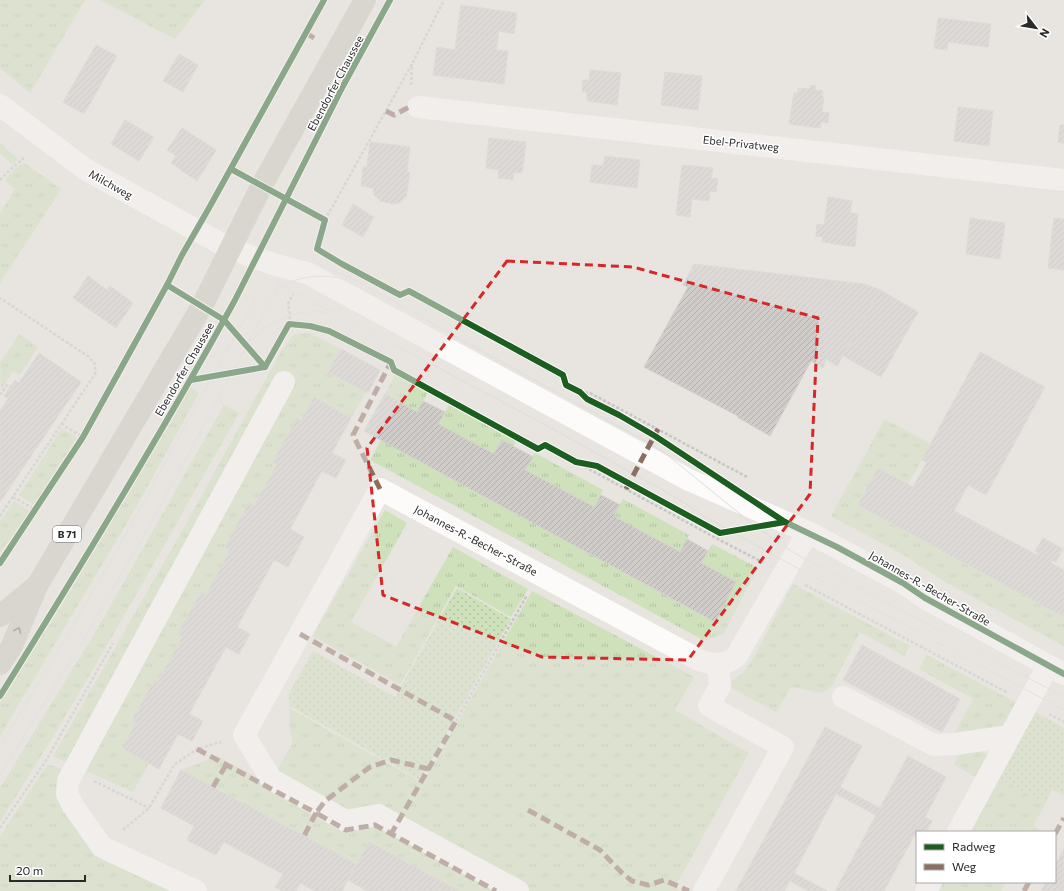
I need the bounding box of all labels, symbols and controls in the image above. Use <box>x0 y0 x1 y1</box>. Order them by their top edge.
north arrow <box>1016 8 1056 48</box>
text: N <box>1037 27 1053 40</box>
street label: Ebendorfer Chaussee <box>304 33 366 133</box>
street label: Ebel-Privatweg <box>702 133 780 153</box>
street label: Milchweg <box>87 167 135 201</box>
street label: Ebendorfer Chaussee <box>152 320 216 418</box>
street label: Johannes-R.-Becher-Straße <box>412 502 540 579</box>
road number: B 71 <box>53 526 81 542</box>
street label: Johannes-R.-Becher-Straße <box>867 548 993 629</box>
one-way arrow <box>14 627 22 634</box>
legend <box>916 831 1056 883</box>
text: Radweg <box>952 839 996 853</box>
scale bar <box>10 857 85 883</box>
text: Weg <box>952 859 977 873</box>
text: 20 m <box>16 863 43 877</box>

